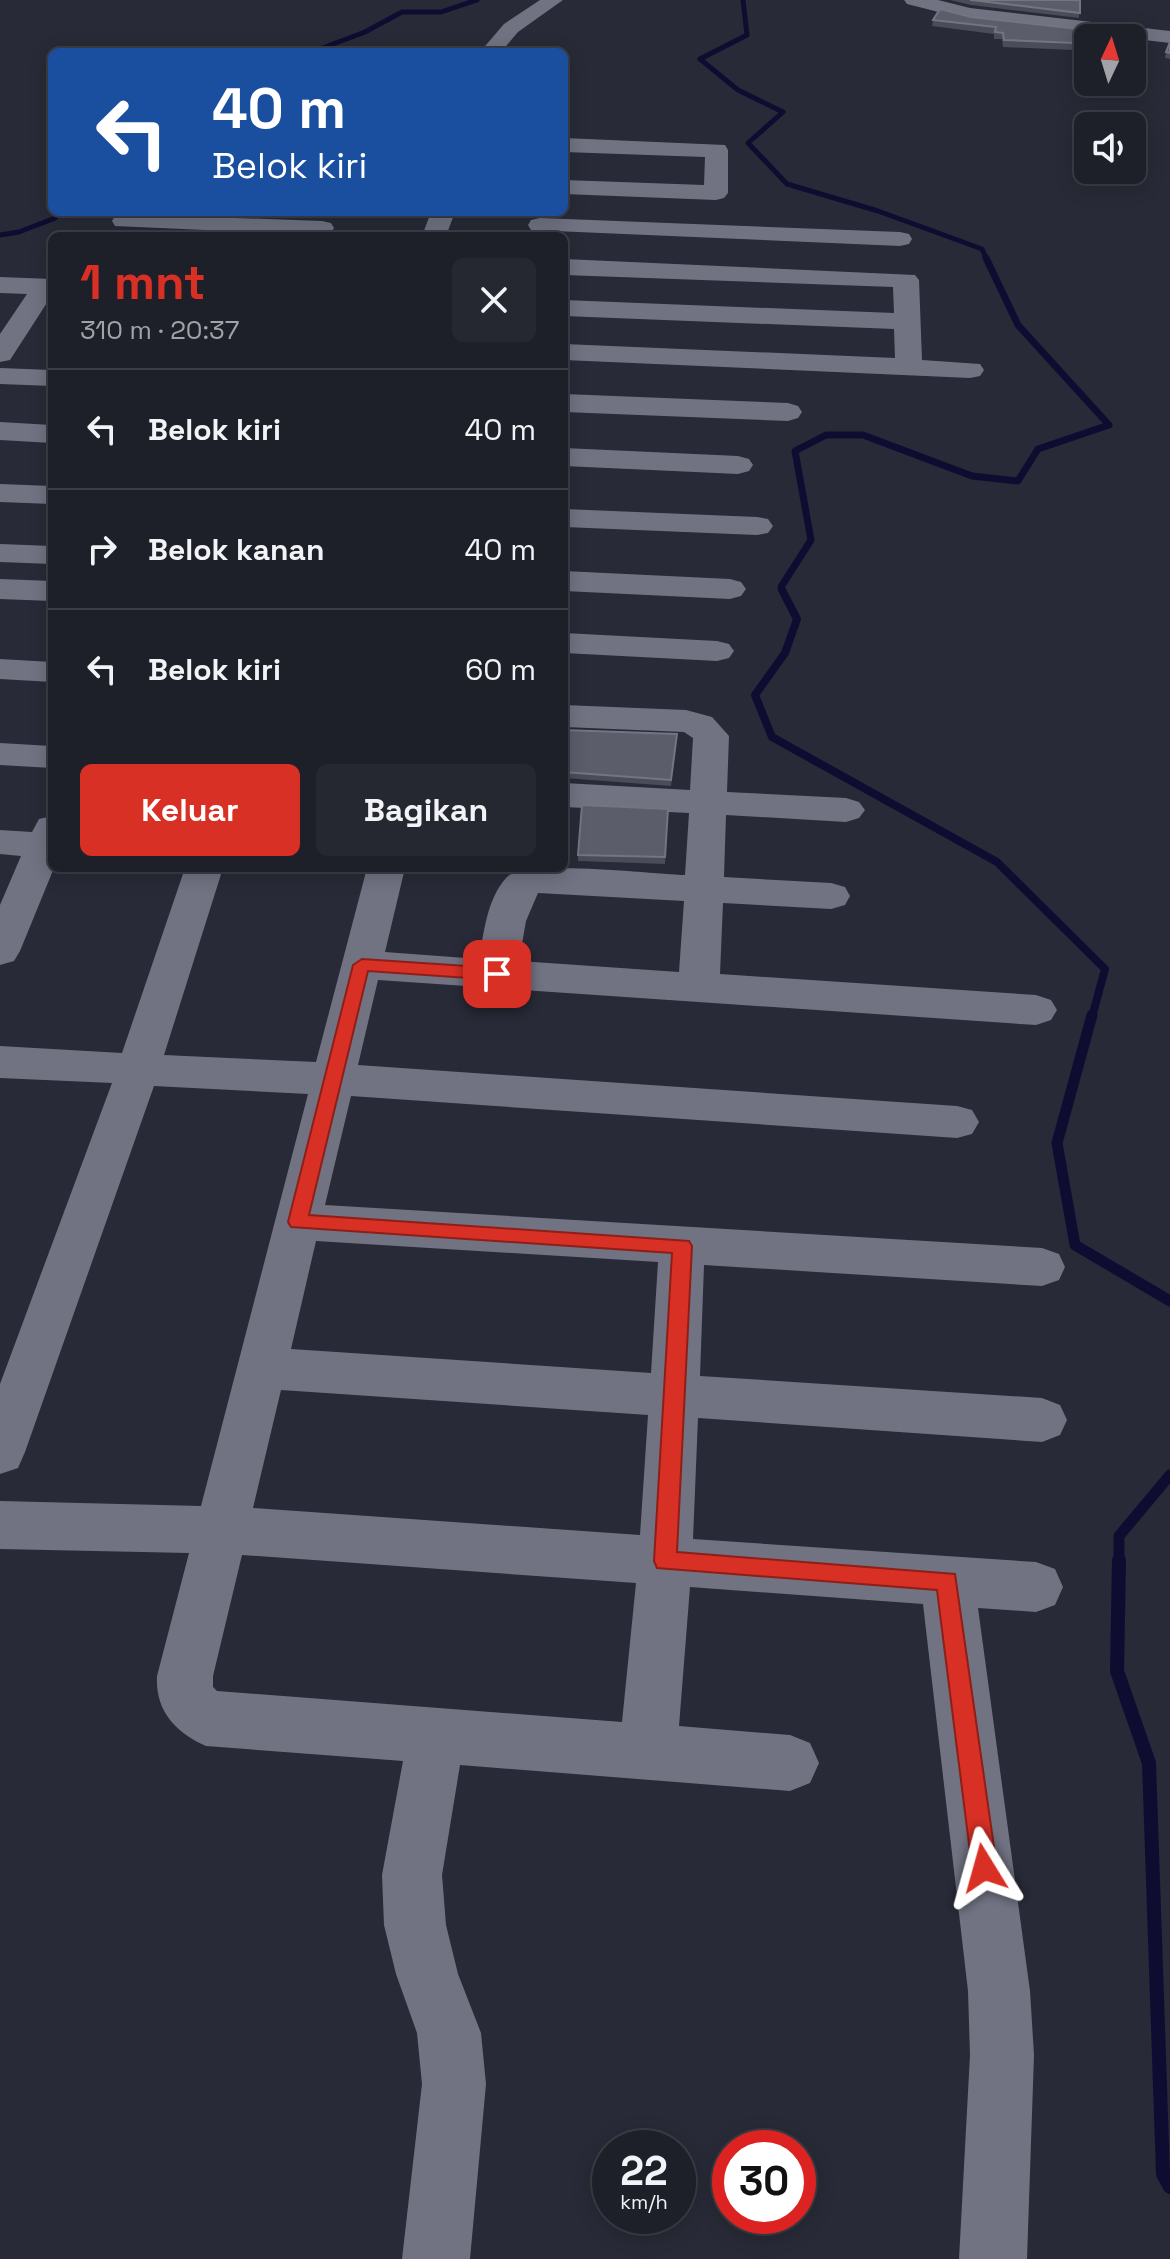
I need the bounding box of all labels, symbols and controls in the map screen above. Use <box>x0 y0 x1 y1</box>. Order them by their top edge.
north arrow <box>1074 24 1146 96</box>
map controls <box>1074 24 1146 184</box>
text: 40 m <box>212 73 346 144</box>
icon: left <box>80 80 184 184</box>
button: sound <box>1074 112 1146 184</box>
text: Belok kiri <box>212 143 367 189</box>
text: 1 mnt <box>80 252 206 313</box>
button: close <box>452 258 536 342</box>
text: 310 m · 20:37 <box>80 313 239 347</box>
icon: left <box>80 407 124 451</box>
text: Belok kiri <box>148 410 281 449</box>
text: 40 m <box>465 410 536 449</box>
icon: right <box>80 527 124 571</box>
text: Belok kanan <box>148 530 324 569</box>
text: 40 m <box>465 530 536 569</box>
icon: left <box>80 647 124 691</box>
text: Belok kiri <box>148 650 281 689</box>
text: 60 m <box>465 650 536 689</box>
button: Keluar <box>80 764 300 856</box>
button: Bagikan <box>316 764 536 856</box>
pin <box>463 940 531 1008</box>
icon: arrive <box>475 952 519 996</box>
position arrow <box>942 1826 1026 1910</box>
speed limit sign: 30 <box>712 2130 816 2234</box>
text: 22 <box>620 2146 668 2197</box>
text: km/h <box>620 2189 668 2215</box>

